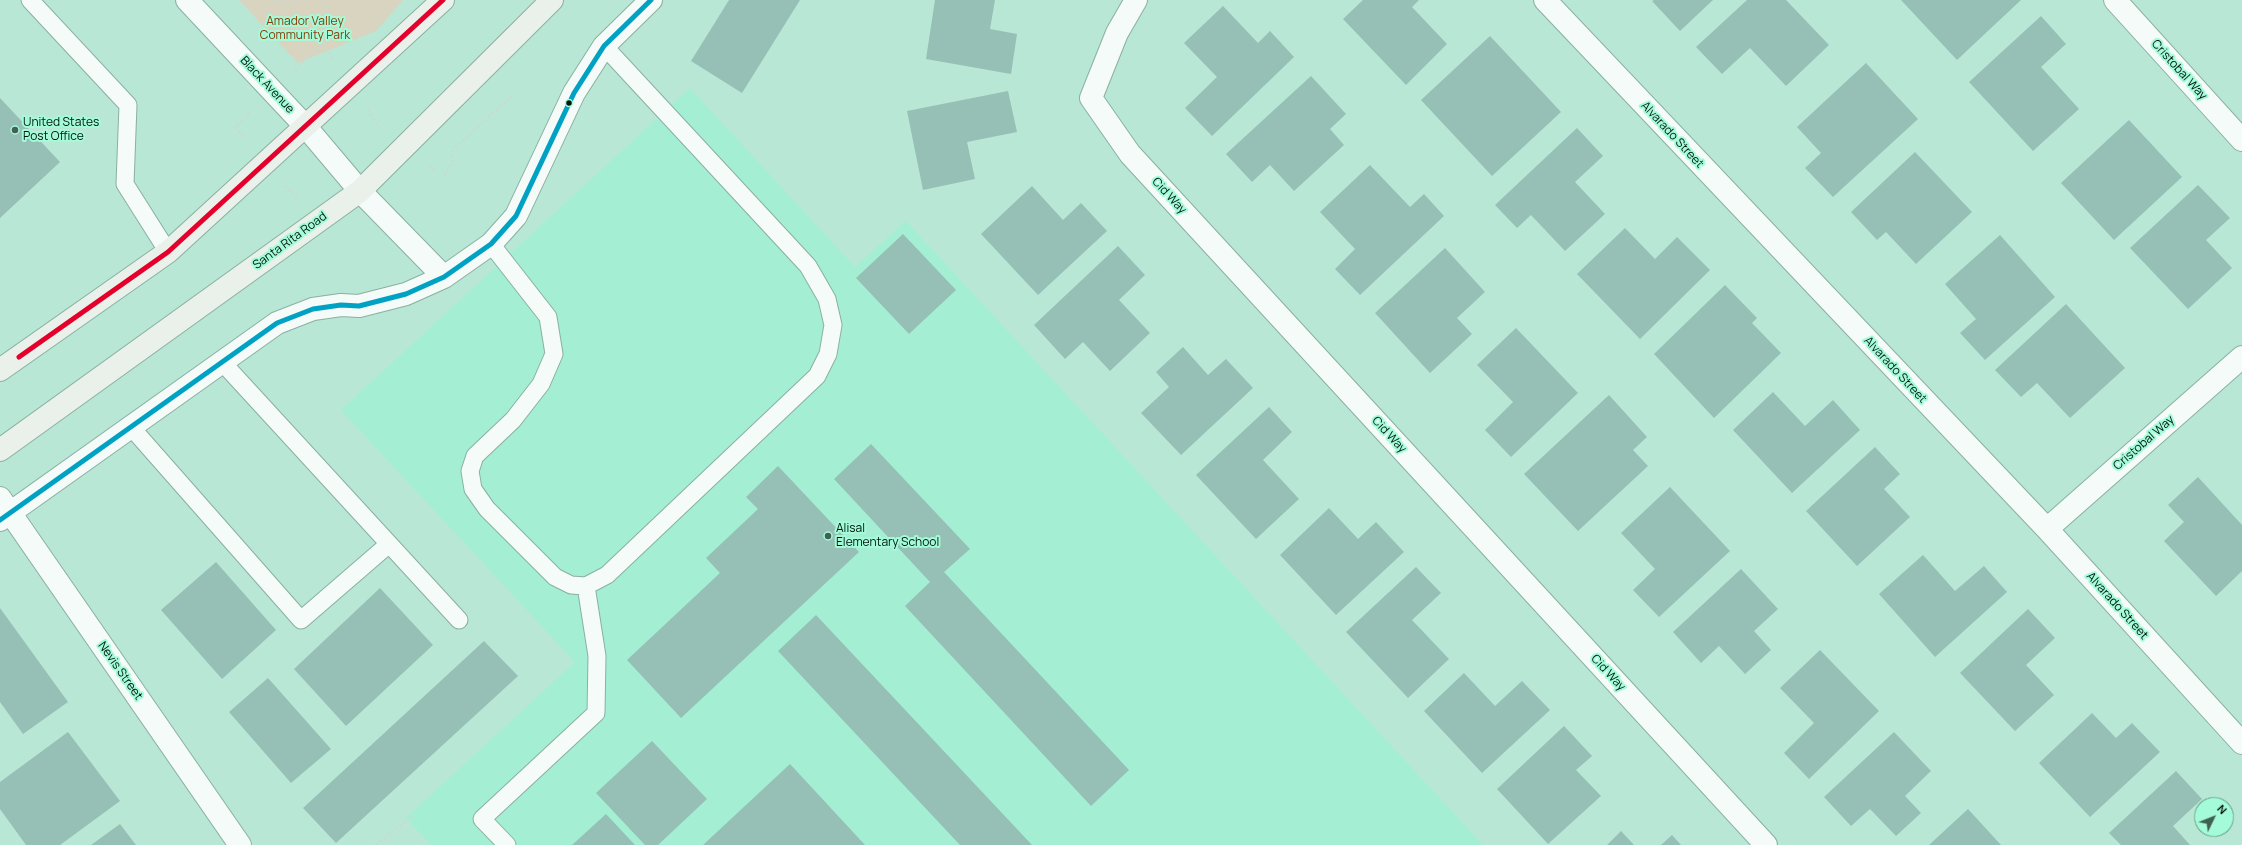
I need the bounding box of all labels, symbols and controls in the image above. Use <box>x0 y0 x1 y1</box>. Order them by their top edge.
park label: Amador Valley Community Park <box>260 15 350 43</box>
street label: Cristobal Way <box>2148 37 2210 103</box>
street label: Black Avenue <box>237 53 297 117</box>
unlabelled marker <box>564 98 574 108</box>
street label: Alvarado Street <box>1638 99 1706 171</box>
place label: United States Post Office <box>23 116 99 144</box>
marker: United States Post Office <box>10 125 20 135</box>
street label: Cid Way <box>1149 175 1189 217</box>
street label: Santa Rita Road <box>250 209 330 273</box>
street label: Alvarado Street <box>1861 334 1929 406</box>
street label: Cristobal Way <box>2111 413 2177 473</box>
street label: Cid Way <box>1369 414 1409 456</box>
place label: Alisal Elementary School <box>836 522 939 550</box>
marker: Alisal Elementary School <box>823 531 833 541</box>
street label: Alvarado Street <box>2083 569 2151 643</box>
street label: Nevis Street <box>95 639 145 703</box>
street label: Cid Way <box>1588 652 1628 694</box>
north arrow <box>2194 797 2234 837</box>
text: N <box>2214 801 2231 817</box>

